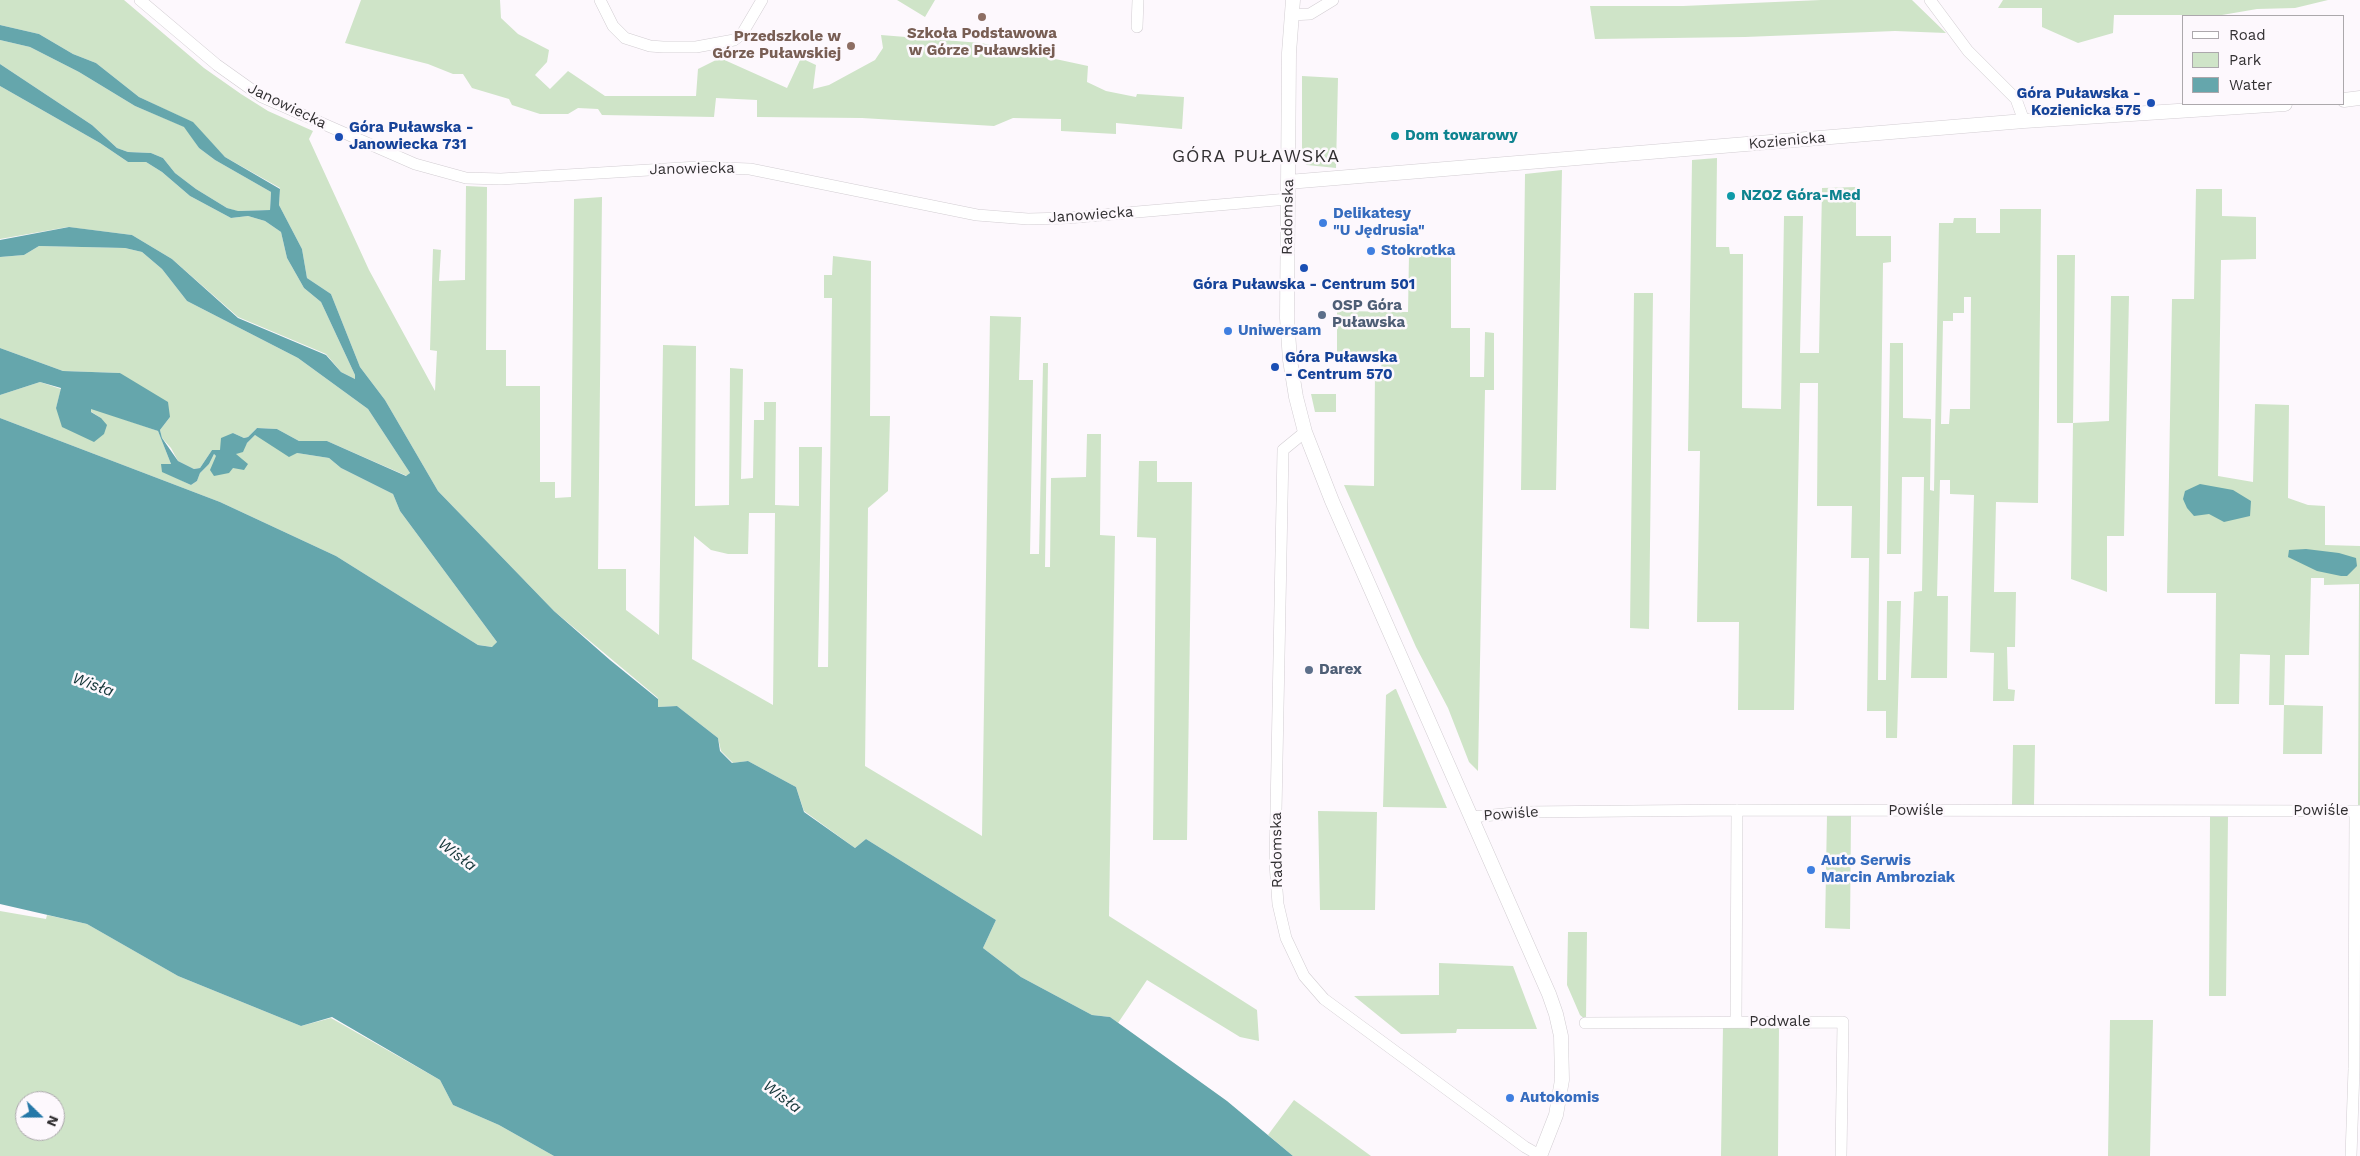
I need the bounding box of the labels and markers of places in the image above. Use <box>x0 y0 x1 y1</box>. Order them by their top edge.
marker: Szkoła Podstawowa w Górze Puławskiej <box>976 11 988 23</box>
place label: Szkoła Podstawowa w Górze Puławskiej <box>907 25 1057 60</box>
place label: Przedszkole w Górze Puławskiej <box>712 28 841 63</box>
marker: Przedszkole w Górze Puławskiej <box>845 40 857 52</box>
place label: Góra Puławska - Kozienicka 575 <box>2016 85 2141 120</box>
marker: Góra Puławska - Kozienicka 575 <box>2145 97 2157 109</box>
place label: Góra Puławska - Janowiecka 731 <box>349 119 474 154</box>
place label: Dom towarowy <box>1405 127 1518 145</box>
marker: Dom towarowy <box>1389 130 1401 142</box>
marker: Góra Puławska - Janowiecka 731 <box>333 131 345 143</box>
place label: NZOZ Góra-Med <box>1741 187 1861 205</box>
marker: NZOZ Góra-Med <box>1725 190 1737 202</box>
place label: Delikatesy "U Jędrusia" <box>1333 205 1425 240</box>
marker: Delikatesy "U Jędrusia" <box>1317 217 1329 229</box>
place label: Stokrotka <box>1381 242 1456 260</box>
marker: Stokrotka <box>1365 245 1377 257</box>
marker: Góra Puławska - Centrum 501 <box>1298 262 1310 274</box>
place label: Góra Puławska - Centrum 501 <box>1193 276 1415 294</box>
place label: OSP Góra Puławska <box>1332 297 1405 332</box>
marker: OSP Góra Puławska <box>1316 309 1328 321</box>
place label: Uniwersam <box>1238 322 1321 340</box>
marker: Uniwersam <box>1222 325 1234 337</box>
place label: Góra Puławska - Centrum 570 <box>1285 349 1397 384</box>
marker: Góra Puławska - Centrum 570 <box>1269 361 1281 373</box>
place label: Darex <box>1319 661 1362 679</box>
marker: Darex <box>1303 664 1315 676</box>
place label: Auto Serwis Marcin Ambroziak <box>1821 852 1955 887</box>
marker: Auto Serwis Marcin Ambroziak <box>1805 864 1817 876</box>
place label: Autokomis <box>1520 1089 1599 1107</box>
marker: Autokomis <box>1504 1092 1516 1104</box>

